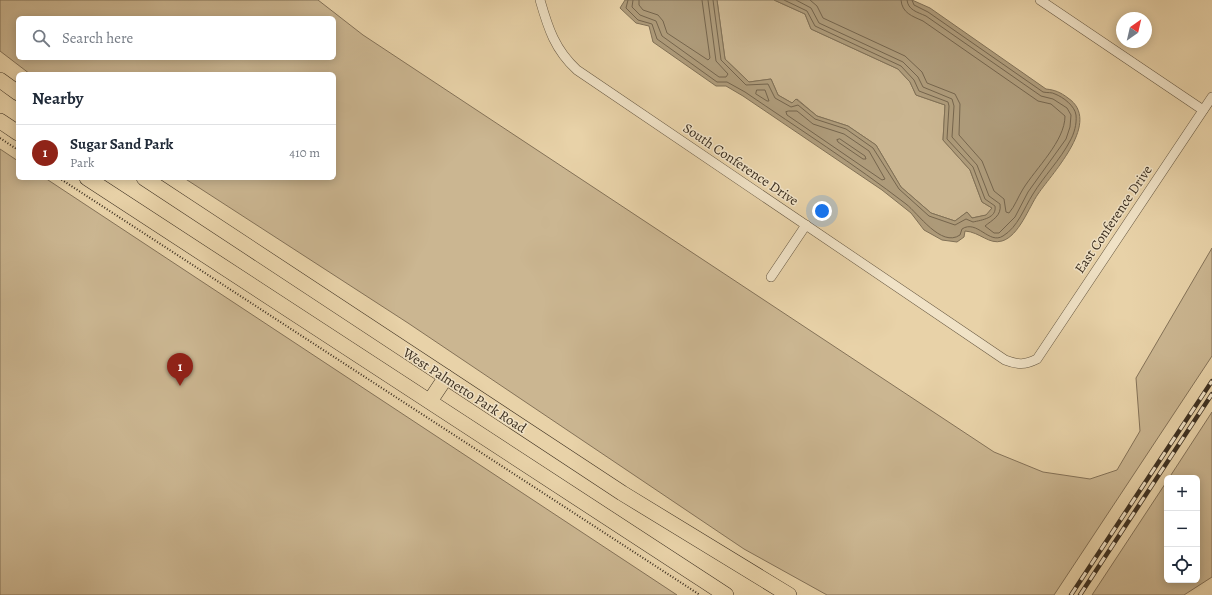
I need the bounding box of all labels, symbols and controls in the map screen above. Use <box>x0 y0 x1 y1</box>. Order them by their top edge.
north arrow <box>1116 12 1152 48</box>
search box <box>16 16 336 60</box>
icon: search <box>30 27 52 49</box>
text: Search here <box>62 28 133 48</box>
text: Nearby <box>32 87 83 110</box>
street label: South Conference Drive <box>679 119 802 210</box>
text: Sugar Sand Park <box>70 134 173 154</box>
text: 1 <box>43 144 47 161</box>
text: 410 m <box>289 144 320 161</box>
text: Park <box>70 154 94 171</box>
street label: East Conference Drive <box>1070 161 1157 277</box>
your location <box>812 201 832 221</box>
street label: West Palmetto Park Road <box>398 343 531 438</box>
pin: 1 <box>167 353 193 386</box>
map controls <box>1164 475 1200 583</box>
button: + <box>1164 475 1200 511</box>
button: − <box>1164 511 1200 547</box>
button: locate <box>1164 547 1200 583</box>

